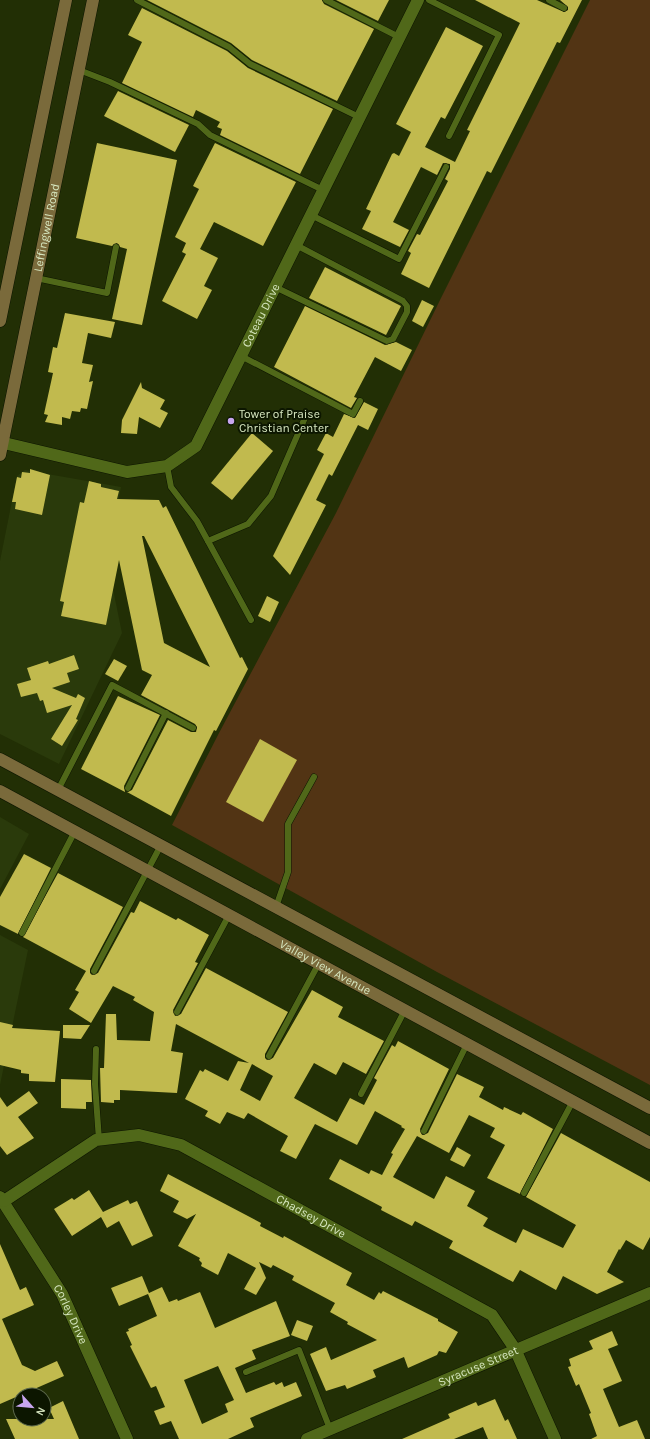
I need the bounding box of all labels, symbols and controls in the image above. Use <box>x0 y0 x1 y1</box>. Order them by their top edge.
street label: Leffingwell Road <box>31 182 62 273</box>
street label: Coteau Drive <box>239 281 283 350</box>
place label: Tower of Praise Christian Center <box>239 407 329 435</box>
marker: Tower of Praise Christian Center <box>226 416 236 426</box>
street label: Valley View Avenue <box>277 937 374 998</box>
street label: Chadsey Drive <box>274 1191 348 1241</box>
street label: Corley Drive <box>51 1282 90 1346</box>
street label: Syracuse Street <box>436 1343 521 1389</box>
north arrow <box>12 1387 52 1427</box>
text: N <box>33 1405 48 1418</box>

